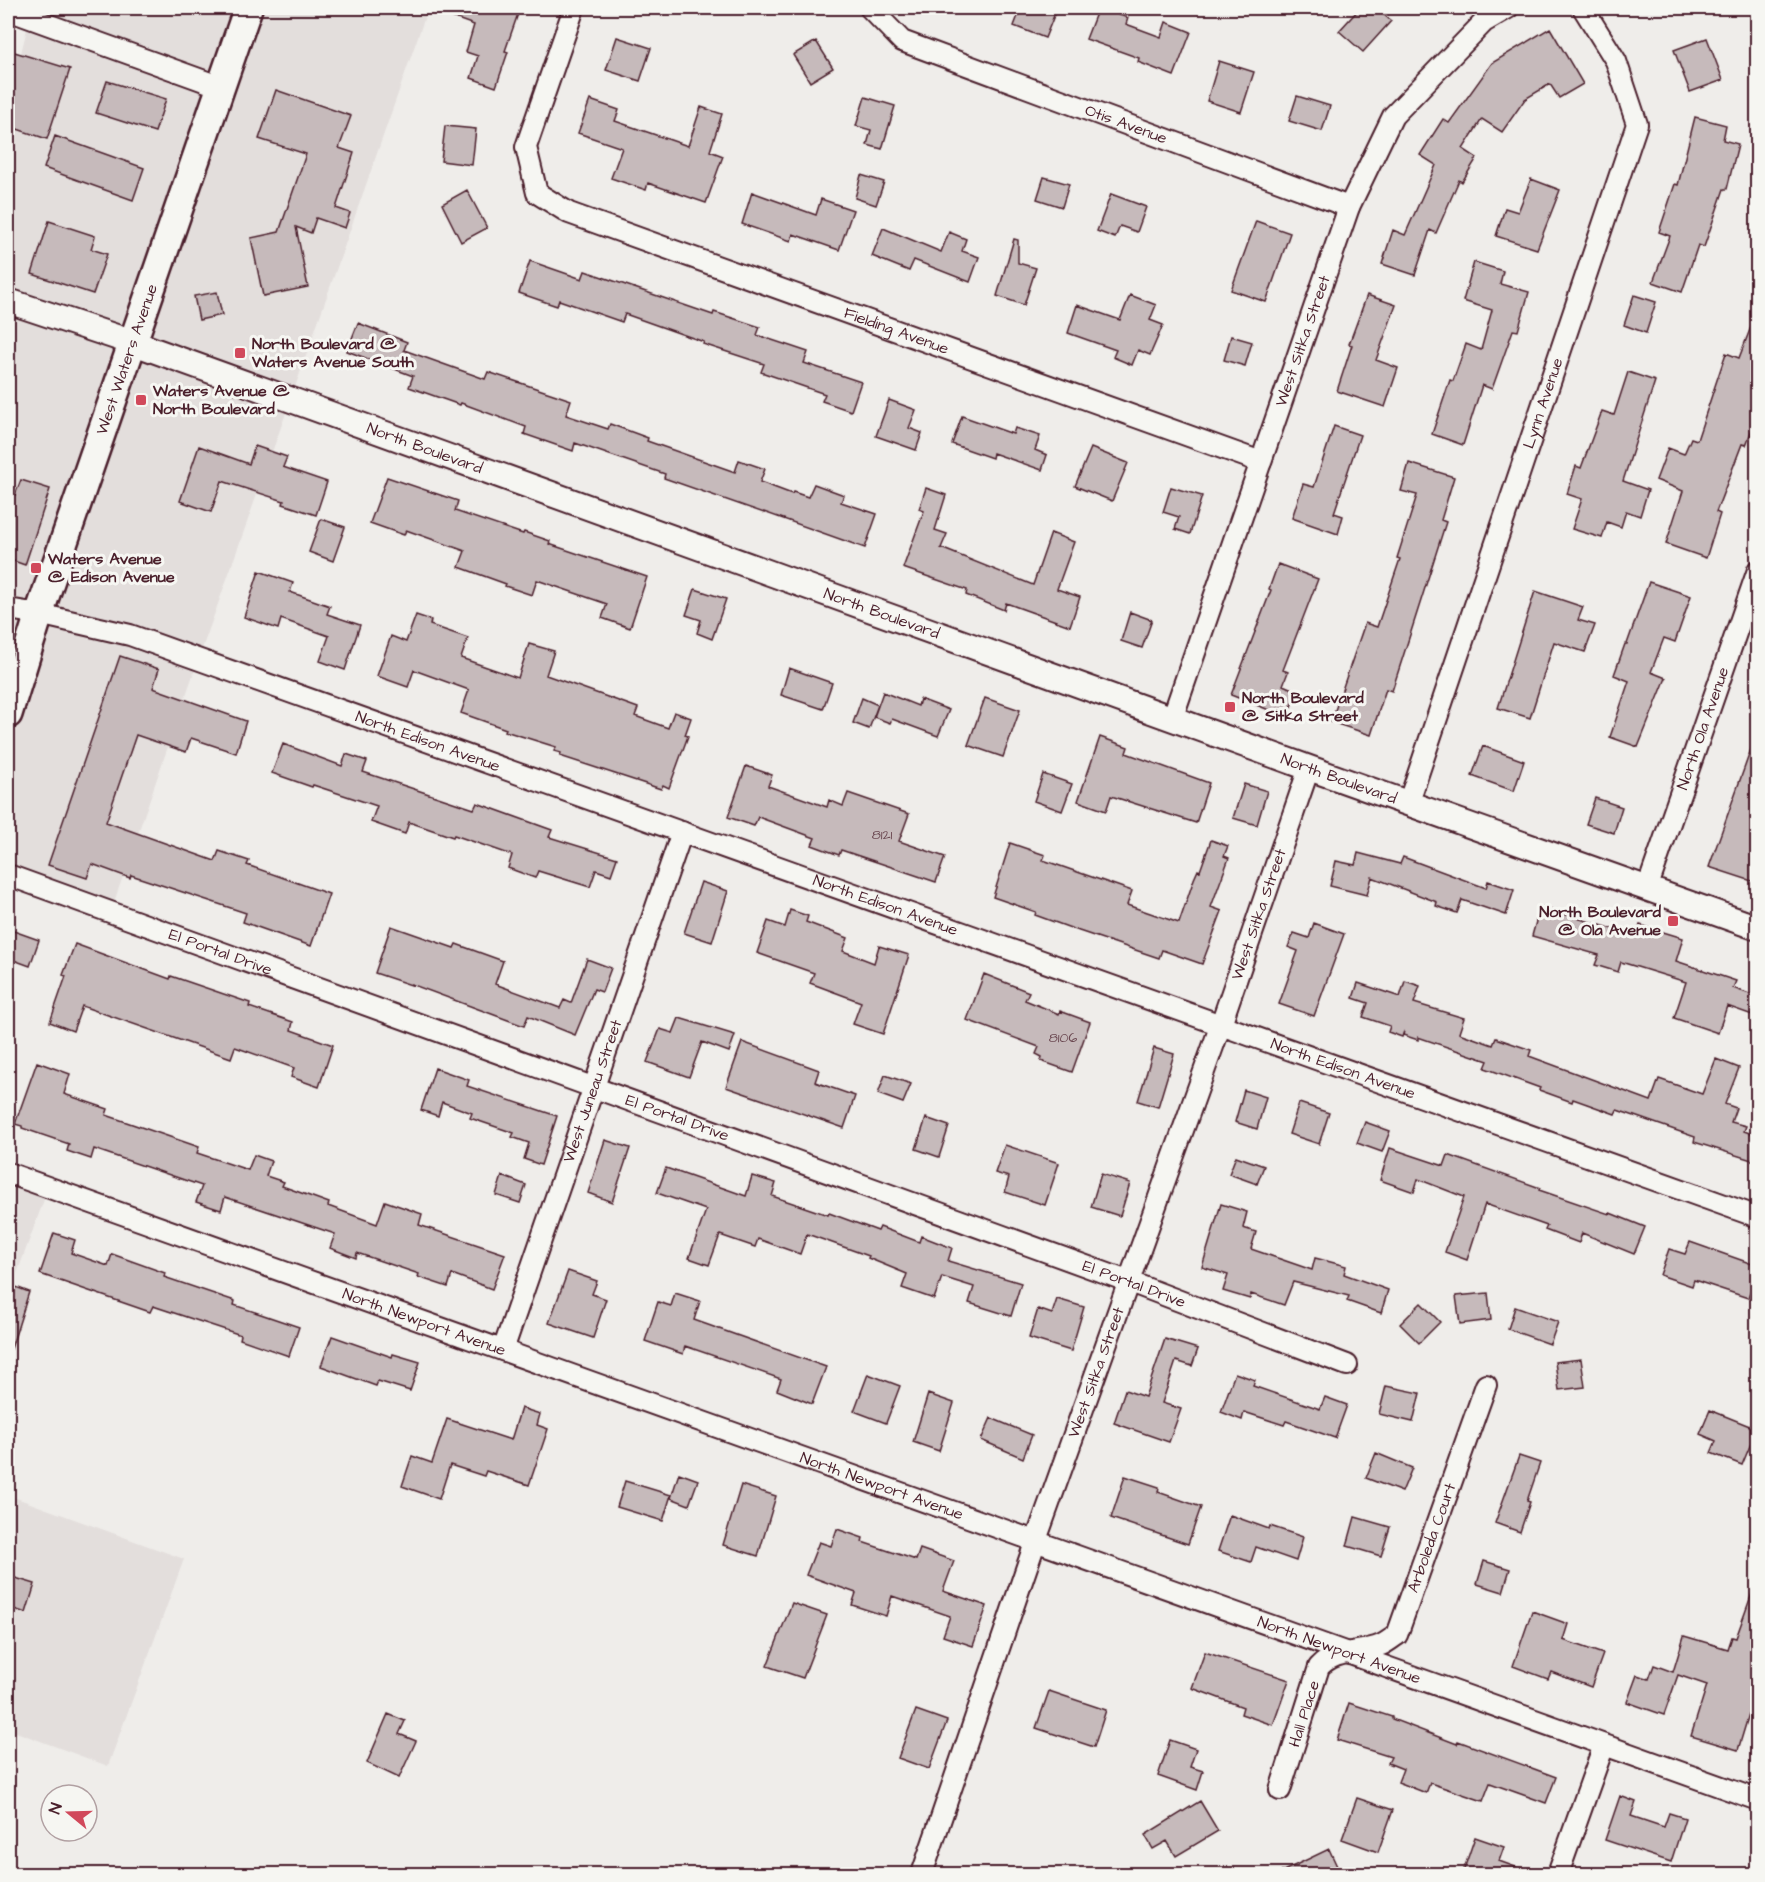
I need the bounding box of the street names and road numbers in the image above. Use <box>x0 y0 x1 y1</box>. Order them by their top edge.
street label: Otis Avenue <box>1082 99 1171 150</box>
street label: West Sitka Street <box>1270 272 1336 410</box>
street label: West Waters Avenue <box>91 281 163 438</box>
street label: Fielding Avenue <box>841 302 952 360</box>
street label: Lynn Avenue <box>1518 355 1569 451</box>
street label: North Boulevard <box>364 417 486 479</box>
street label: North Boulevard <box>821 582 943 645</box>
street label: North Ola Avenue <box>1671 664 1734 793</box>
street label: North Edison Avenue <box>352 705 503 778</box>
street label: North Boulevard <box>1278 748 1400 809</box>
street label: West Sitka Street <box>1226 845 1292 983</box>
street label: North Edison Avenue <box>810 869 961 941</box>
street label: El Portal Drive <box>166 923 276 981</box>
street label: West Juneau Street <box>558 1016 628 1165</box>
street label: North Edison Avenue <box>1268 1033 1419 1105</box>
street label: El Portal Drive <box>623 1089 732 1147</box>
street label: El Portal Drive <box>1079 1255 1189 1313</box>
street label: North Newport Avenue <box>339 1283 509 1362</box>
street label: West Sitka Street <box>1063 1303 1130 1441</box>
street label: North Newport Avenue <box>797 1447 967 1525</box>
street label: Arboleda Court <box>1402 1480 1461 1595</box>
street label: North Newport Avenue <box>1255 1611 1424 1689</box>
street label: Hall Place <box>1283 1677 1325 1750</box>

